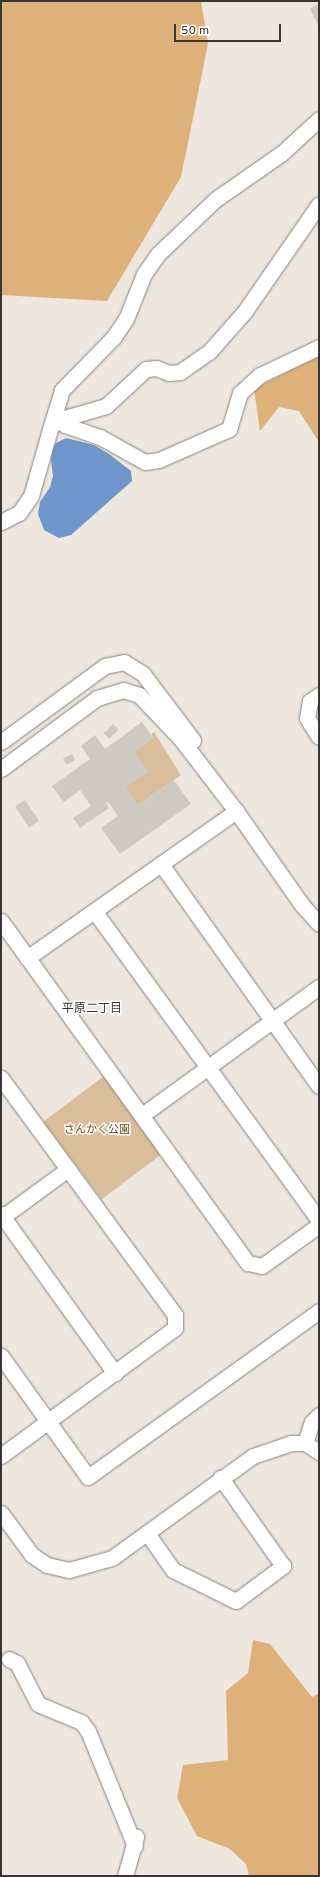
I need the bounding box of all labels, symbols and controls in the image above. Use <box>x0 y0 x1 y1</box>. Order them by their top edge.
scale bar <box>176 16 283 42</box>
text: 50 m <box>181 23 209 39</box>
district label: 平原二丁目 <box>62 1003 122 1017</box>
park label: さんかく公園 <box>64 1123 130 1137</box>

